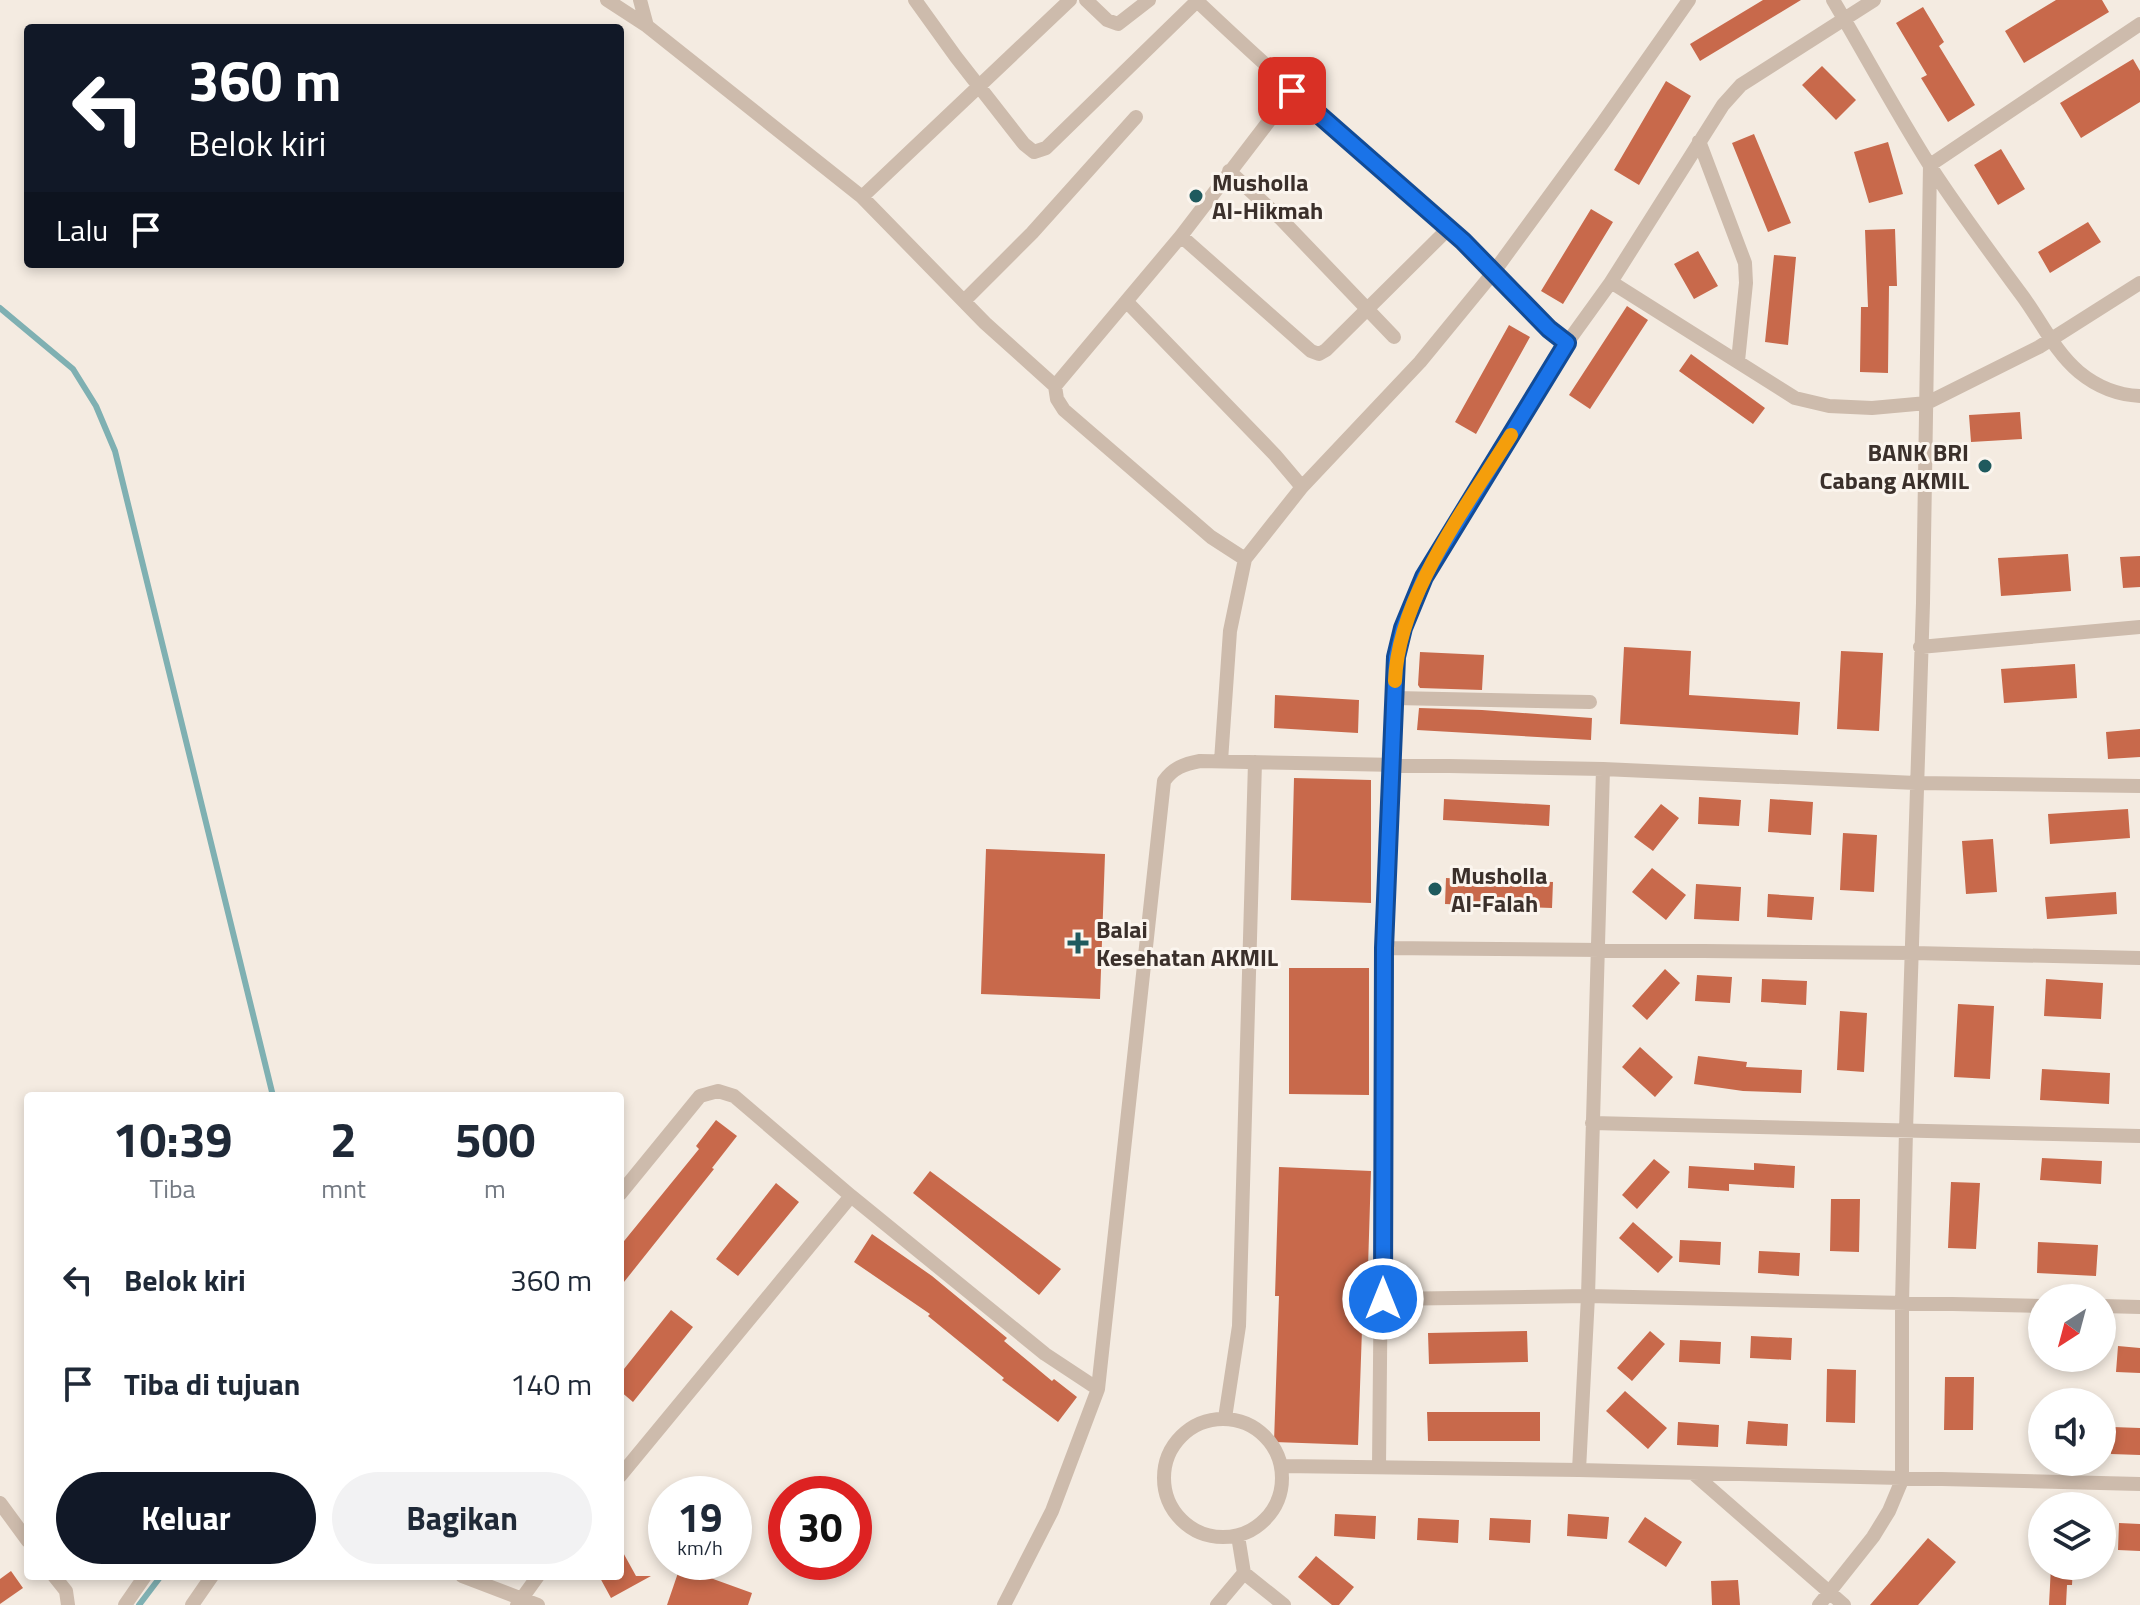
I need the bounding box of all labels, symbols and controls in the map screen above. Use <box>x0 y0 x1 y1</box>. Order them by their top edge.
text: 360 m <box>188 38 341 123</box>
icon: left <box>56 56 160 160</box>
pin <box>1258 57 1326 125</box>
icon: arrive <box>1270 69 1314 113</box>
text: Belok kiri <box>188 115 326 170</box>
place label: Musholla Al-Hikmah <box>1212 164 1323 228</box>
marker: Musholla Al-Hikmah <box>1187 187 1205 205</box>
text: Lalu <box>56 207 108 253</box>
icon: arrive <box>124 208 168 252</box>
place label: BANK BRI Cabang AKMIL <box>1820 434 1970 498</box>
marker: BANK BRI Cabang AKMIL <box>1976 457 1994 475</box>
place label: Musholla Al-Falah <box>1451 857 1547 921</box>
marker: Musholla Al-Falah <box>1426 880 1444 898</box>
place label: Balai Kesehatan AKMIL <box>1096 911 1279 975</box>
marker: Balai Kesehatan AKMIL <box>1067 932 1089 954</box>
text: 10:39 <box>113 1103 233 1176</box>
text: 2 <box>330 1103 357 1176</box>
text: 500 <box>455 1103 535 1176</box>
text: Tiba <box>150 1169 196 1208</box>
text: mnt <box>321 1169 366 1208</box>
text: m <box>484 1169 506 1208</box>
text: Belok kiri <box>124 1257 246 1303</box>
text: 360 m <box>510 1257 592 1303</box>
position arrow <box>1341 1257 1425 1341</box>
icon: left <box>56 1258 100 1302</box>
north arrow <box>2028 1284 2116 1372</box>
map controls <box>2028 1284 2116 1580</box>
text: Tiba di tujuan <box>124 1361 300 1407</box>
text: 140 m <box>510 1361 592 1407</box>
icon: arrive <box>56 1362 100 1406</box>
button: sound <box>2028 1388 2116 1476</box>
button: Keluar <box>56 1472 316 1564</box>
button: Bagikan <box>332 1472 592 1564</box>
speed limit sign: 30 <box>768 1476 872 1580</box>
text: 19 <box>678 1487 722 1548</box>
button: layers <box>2028 1492 2116 1580</box>
text: km/h <box>677 1532 723 1563</box>

